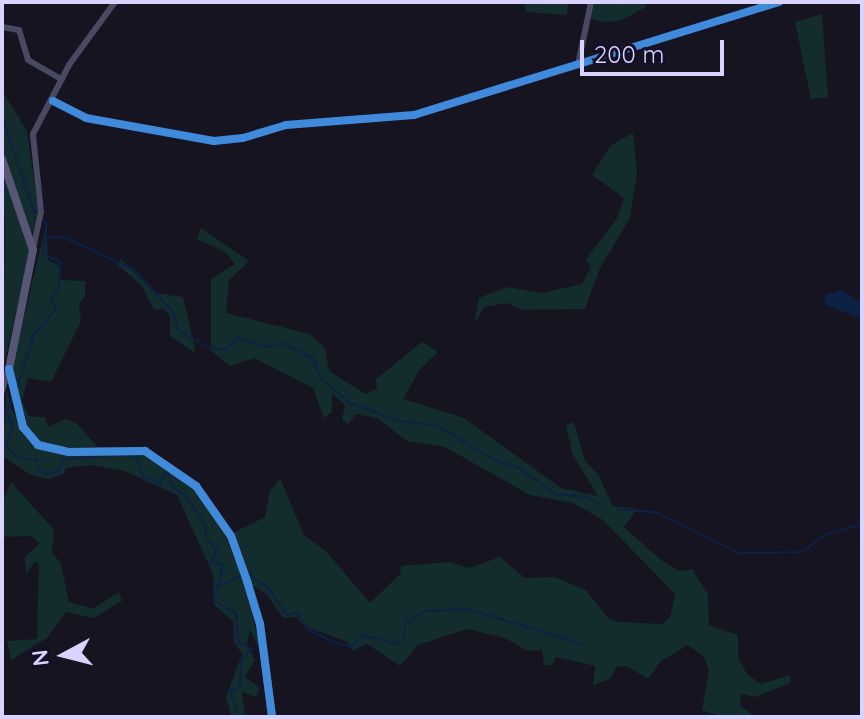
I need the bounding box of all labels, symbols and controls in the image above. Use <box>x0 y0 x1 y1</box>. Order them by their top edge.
scale bar <box>584 24 728 74</box>
text: 200 m <box>594 39 664 69</box>
north arrow <box>24 615 104 695</box>
text: N <box>25 648 55 668</box>

